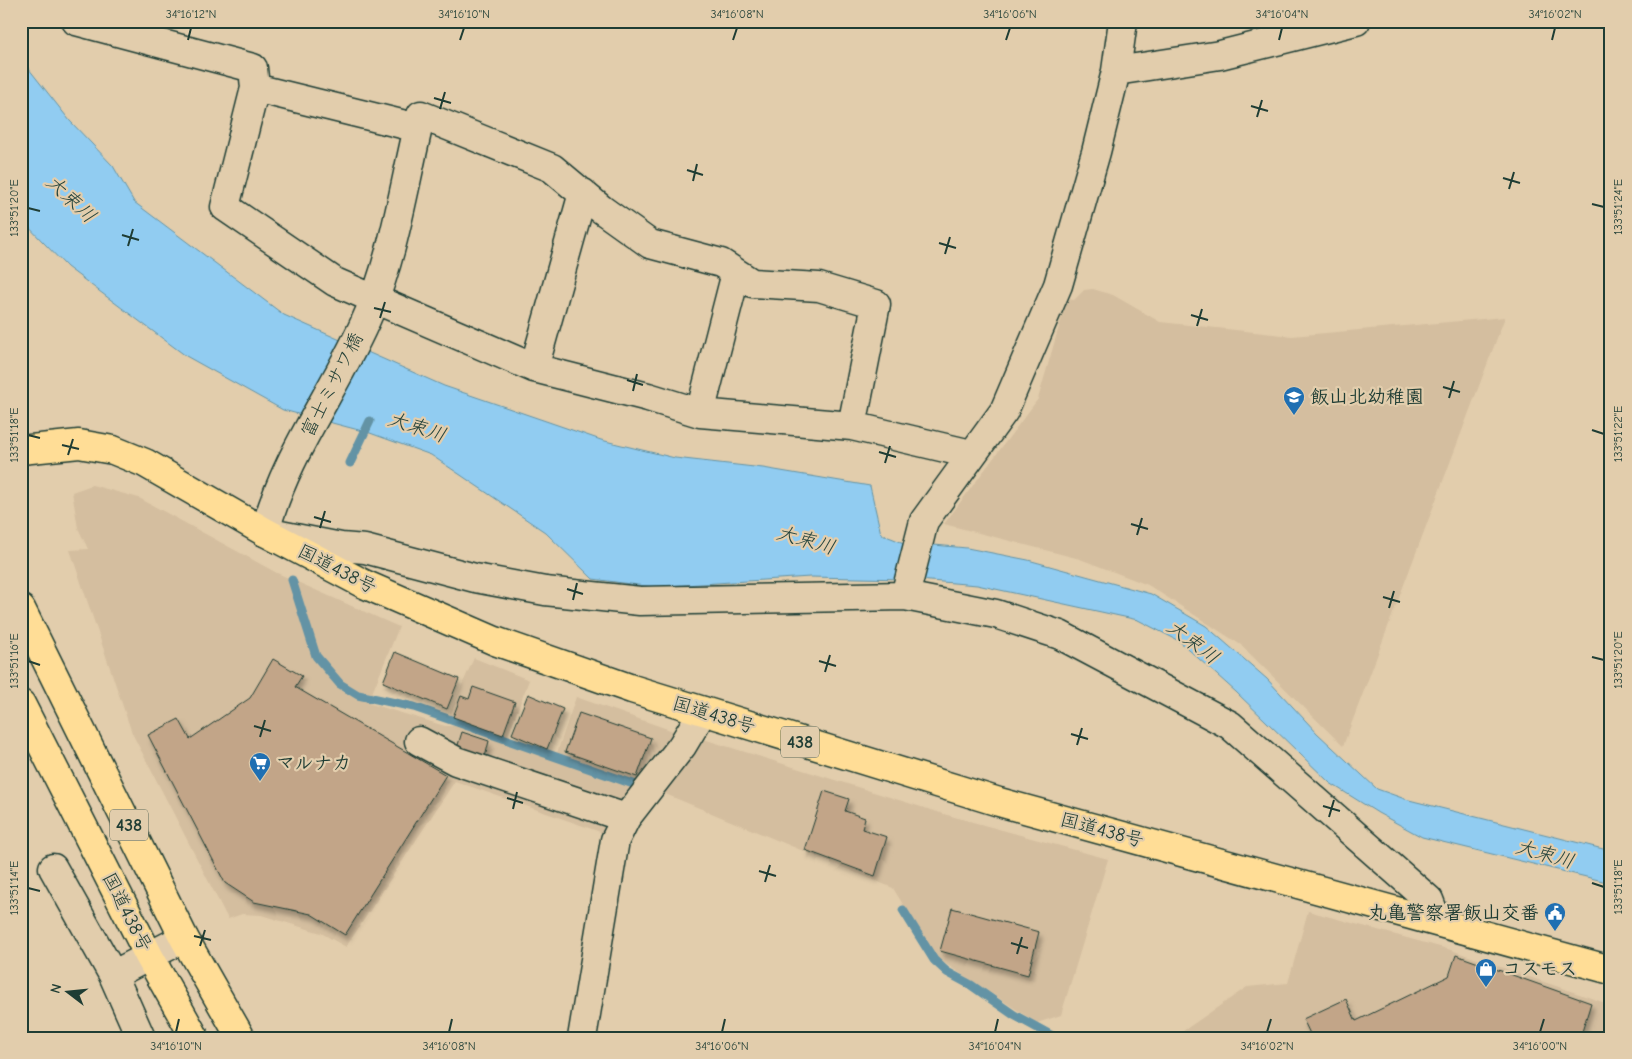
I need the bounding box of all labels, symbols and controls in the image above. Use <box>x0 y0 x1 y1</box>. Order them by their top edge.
text: 34°16'12"N <box>166 7 216 21</box>
text: 34°16'10"N <box>438 7 490 21</box>
text: 34°16'08"N <box>710 7 764 21</box>
text: 34°16'06"N <box>983 7 1037 21</box>
text: 34°16'04"N <box>1256 7 1308 21</box>
text: 34°16'02"N <box>1528 7 1582 21</box>
water label: 大束川 <box>41 170 101 228</box>
text: 133°51'20"E <box>7 179 21 237</box>
text: 133°51'24"E <box>1611 179 1625 235</box>
street label: 富士ミサワ橋 <box>296 329 368 441</box>
school or university icon: 飯山北幼稚園 <box>1282 385 1306 416</box>
place label: 飯山北幼稚園 <box>1310 386 1424 408</box>
text: 133°51'22"E <box>1611 406 1625 462</box>
water label: 大束川 <box>385 407 449 447</box>
text: 133°51'18"E <box>7 408 21 462</box>
water label: 大束川 <box>774 521 838 559</box>
street label: 国道438号 <box>294 540 380 598</box>
water label: 大束川 <box>1162 615 1224 669</box>
text: 133°51'20"E <box>1611 631 1625 689</box>
text: 133°51'16"E <box>7 633 21 689</box>
street label: 国道438号 <box>670 692 758 738</box>
road number: 438 <box>781 726 819 758</box>
supermarket icon: マルナカ <box>248 751 272 782</box>
place label: マルナカ <box>276 752 352 774</box>
street label: 国道438号 <box>1058 808 1146 852</box>
road number: 438 <box>110 810 148 840</box>
water label: 大束川 <box>1513 835 1577 873</box>
text: 133°51'18"E <box>1611 860 1625 914</box>
text: 133°51'14"E <box>7 861 21 915</box>
street label: 国道438号 <box>98 869 156 955</box>
public building icon: 丸亀警察署飯山交番 <box>1543 901 1567 932</box>
place label: 丸亀警察署飯山交番 <box>1368 902 1539 924</box>
shop icon: コスモス <box>1474 957 1498 988</box>
place label: コスモス <box>1502 958 1577 980</box>
north arrow <box>42 966 92 1016</box>
text: N <box>47 982 65 995</box>
text: 34°16'10"N <box>150 1039 202 1053</box>
text: 34°16'08"N <box>422 1039 476 1053</box>
text: 34°16'06"N <box>695 1039 749 1053</box>
text: 34°16'04"N <box>969 1039 1021 1053</box>
text: 34°16'02"N <box>1240 1039 1294 1053</box>
text: 34°16'00"N <box>1513 1039 1567 1053</box>

